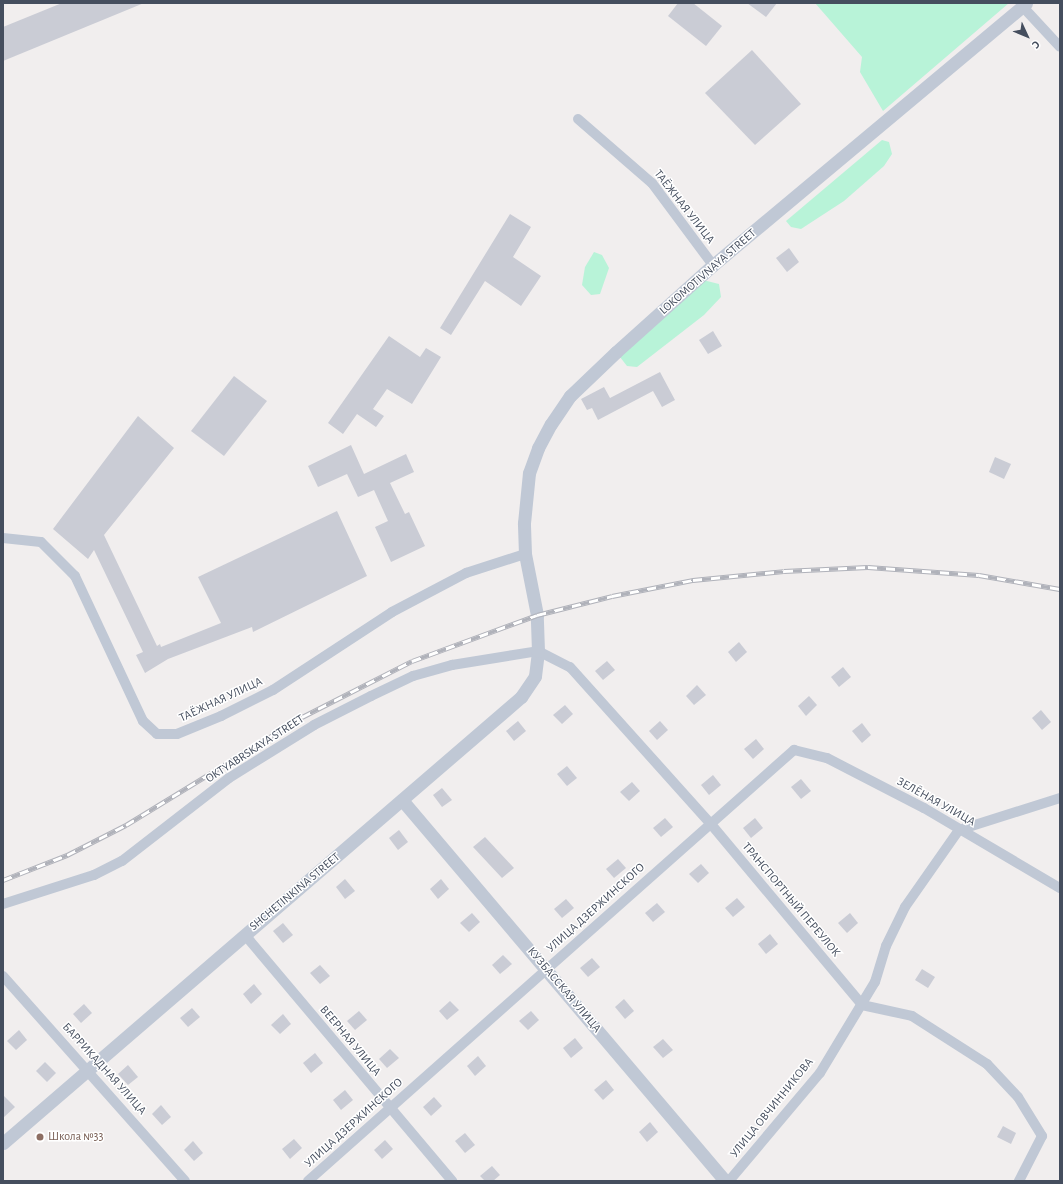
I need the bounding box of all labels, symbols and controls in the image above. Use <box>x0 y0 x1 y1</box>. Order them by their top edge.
north arrow <box>1007 16 1047 56</box>
text: С <box>1030 39 1042 51</box>
street label: ТАЁЖНАЯ УЛИЦА <box>651 167 717 247</box>
street label: LOKOMOTIVNAYA STREET <box>657 226 759 318</box>
street label: ТАЁЖНАЯ УЛИЦА <box>177 674 265 726</box>
street label: OKTYABRSKAYA STREET <box>203 712 307 786</box>
street label: ЗЕЛЁНАЯ УЛИЦА <box>894 774 978 830</box>
street label: ТРАНСПОРТНЫЙ ПЕРЕУЛОК <box>739 840 843 960</box>
street label: SHCHETINKINA STREET <box>247 850 343 934</box>
street label: УЛИЦА ДЗЕРЖИНСКОГО <box>544 860 648 956</box>
street label: КУЗБАССКАЯ УЛИЦА <box>524 944 604 1036</box>
street label: ВЕЕРНАЯ УЛИЦА <box>316 1003 384 1079</box>
street label: БАРРИКАДНАЯ УЛИЦА <box>59 1020 149 1118</box>
street label: УЛИЦА ОВЧИННИКОВА <box>727 1055 817 1161</box>
street label: УЛИЦА ДЗЕРЖИНСКОГО <box>302 1075 406 1171</box>
place label: Школа №33 <box>48 1130 103 1144</box>
marker: Школа №33 <box>35 1132 45 1142</box>

